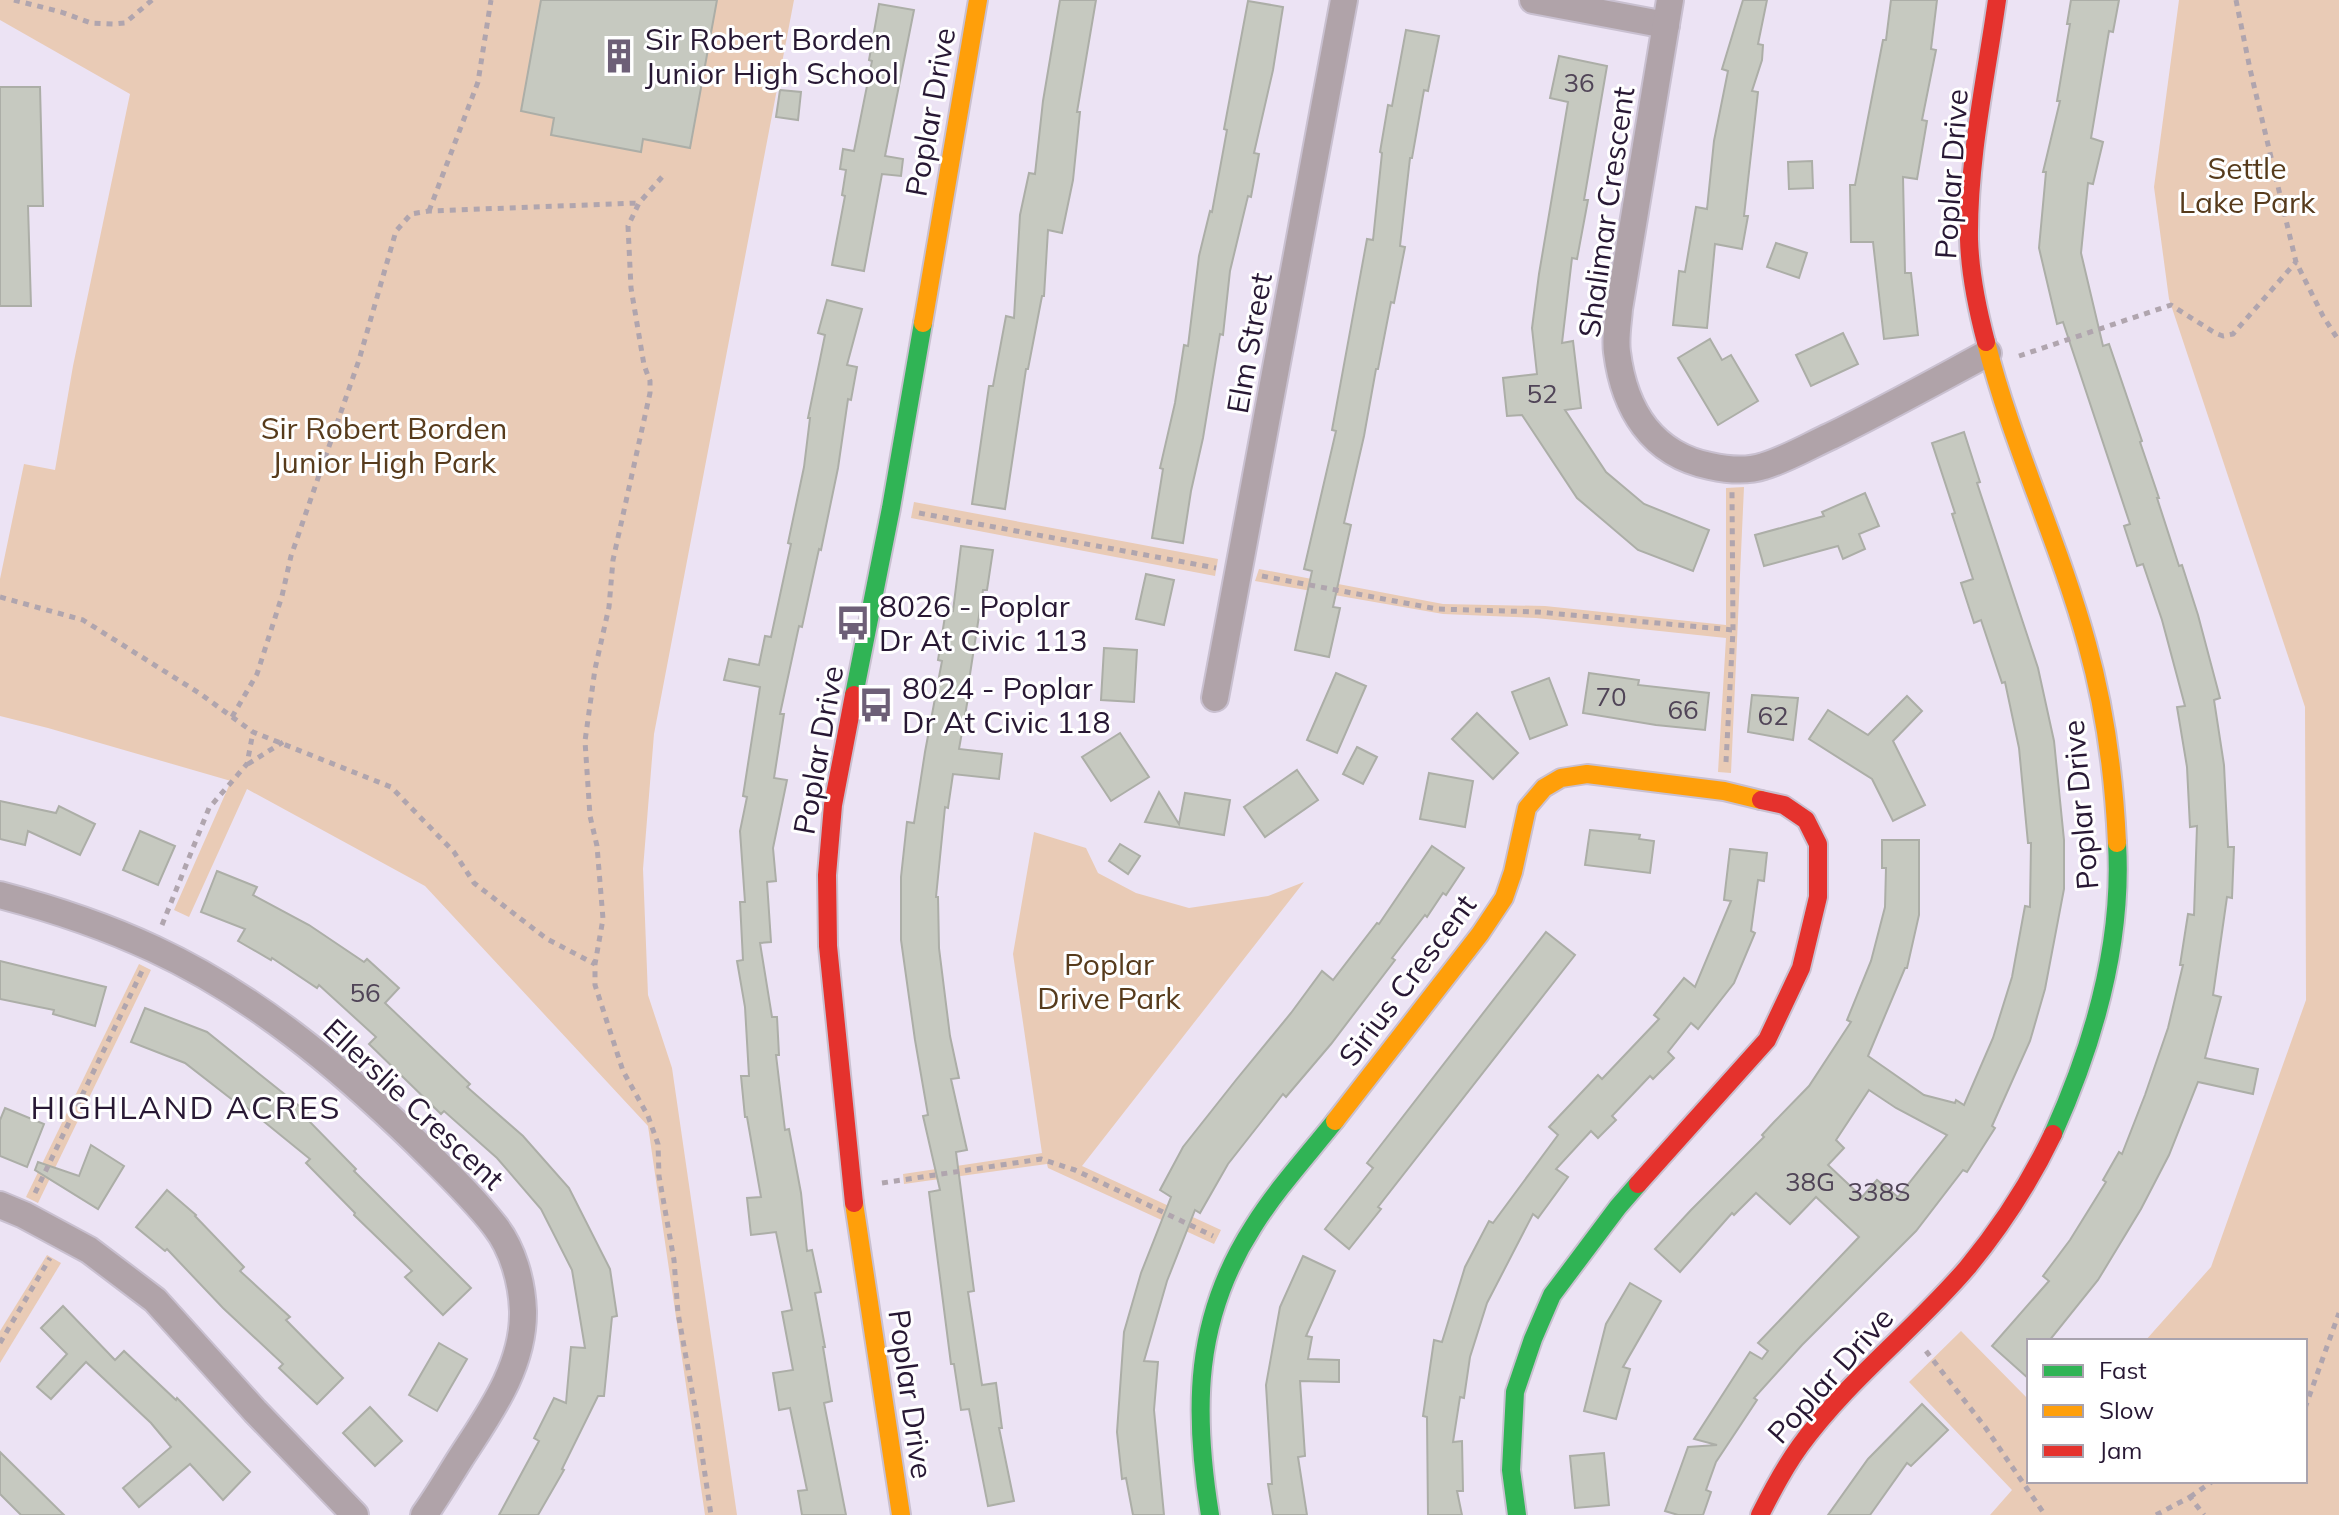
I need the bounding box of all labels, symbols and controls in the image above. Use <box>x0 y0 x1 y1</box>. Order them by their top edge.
place label: Sir Robert Borden Junior High School <box>645 20 899 92</box>
street label: Poplar Drive <box>897 25 963 199</box>
building icon: Sir Robert Borden Junior High School <box>600 37 638 75</box>
house number: 36 <box>1563 66 1595 99</box>
street label: Shalimar Crescent <box>1570 84 1642 340</box>
street label: Poplar Drive <box>1926 88 1976 260</box>
park label: Settle Lake Park <box>2179 149 2316 221</box>
street label: Elm Street <box>1218 270 1280 416</box>
house number: 52 <box>1526 377 1558 410</box>
park label: Sir Robert Borden Junior High Park <box>261 409 507 481</box>
place label: 8026 - Poplar Dr At Civic 113 <box>879 587 1088 659</box>
bus stop icon: 8026 - Poplar Dr At Civic 113 <box>834 604 872 642</box>
street label: Poplar Drive <box>785 663 851 837</box>
place label: 8024 - Poplar Dr At Civic 118 <box>902 669 1111 741</box>
house number: 70 <box>1595 680 1627 713</box>
bus stop icon: 8024 - Poplar Dr At Civic 118 <box>857 686 895 724</box>
house number: 66 <box>1667 693 1699 726</box>
house number: 62 <box>1757 699 1789 732</box>
street label: Poplar Drive <box>2054 719 2106 891</box>
street label: Sirius Crescent <box>1330 887 1484 1073</box>
park label: Poplar Drive Park <box>1037 945 1181 1017</box>
house number: 56 <box>349 976 381 1009</box>
street label: Ellerslie Crescent <box>316 1010 512 1198</box>
district label: HIGHLAND ACRES <box>31 1087 341 1127</box>
house number: 38G <box>1785 1165 1835 1198</box>
house number: 338S <box>1848 1175 1911 1208</box>
street label: Poplar Drive <box>1759 1299 1901 1451</box>
street label: Poplar Drive <box>880 1307 942 1481</box>
legend <box>2027 1339 2307 1483</box>
text: Fast <box>2099 1355 2147 1385</box>
text: Slow <box>2099 1395 2154 1425</box>
text: Jam <box>2099 1435 2142 1465</box>

